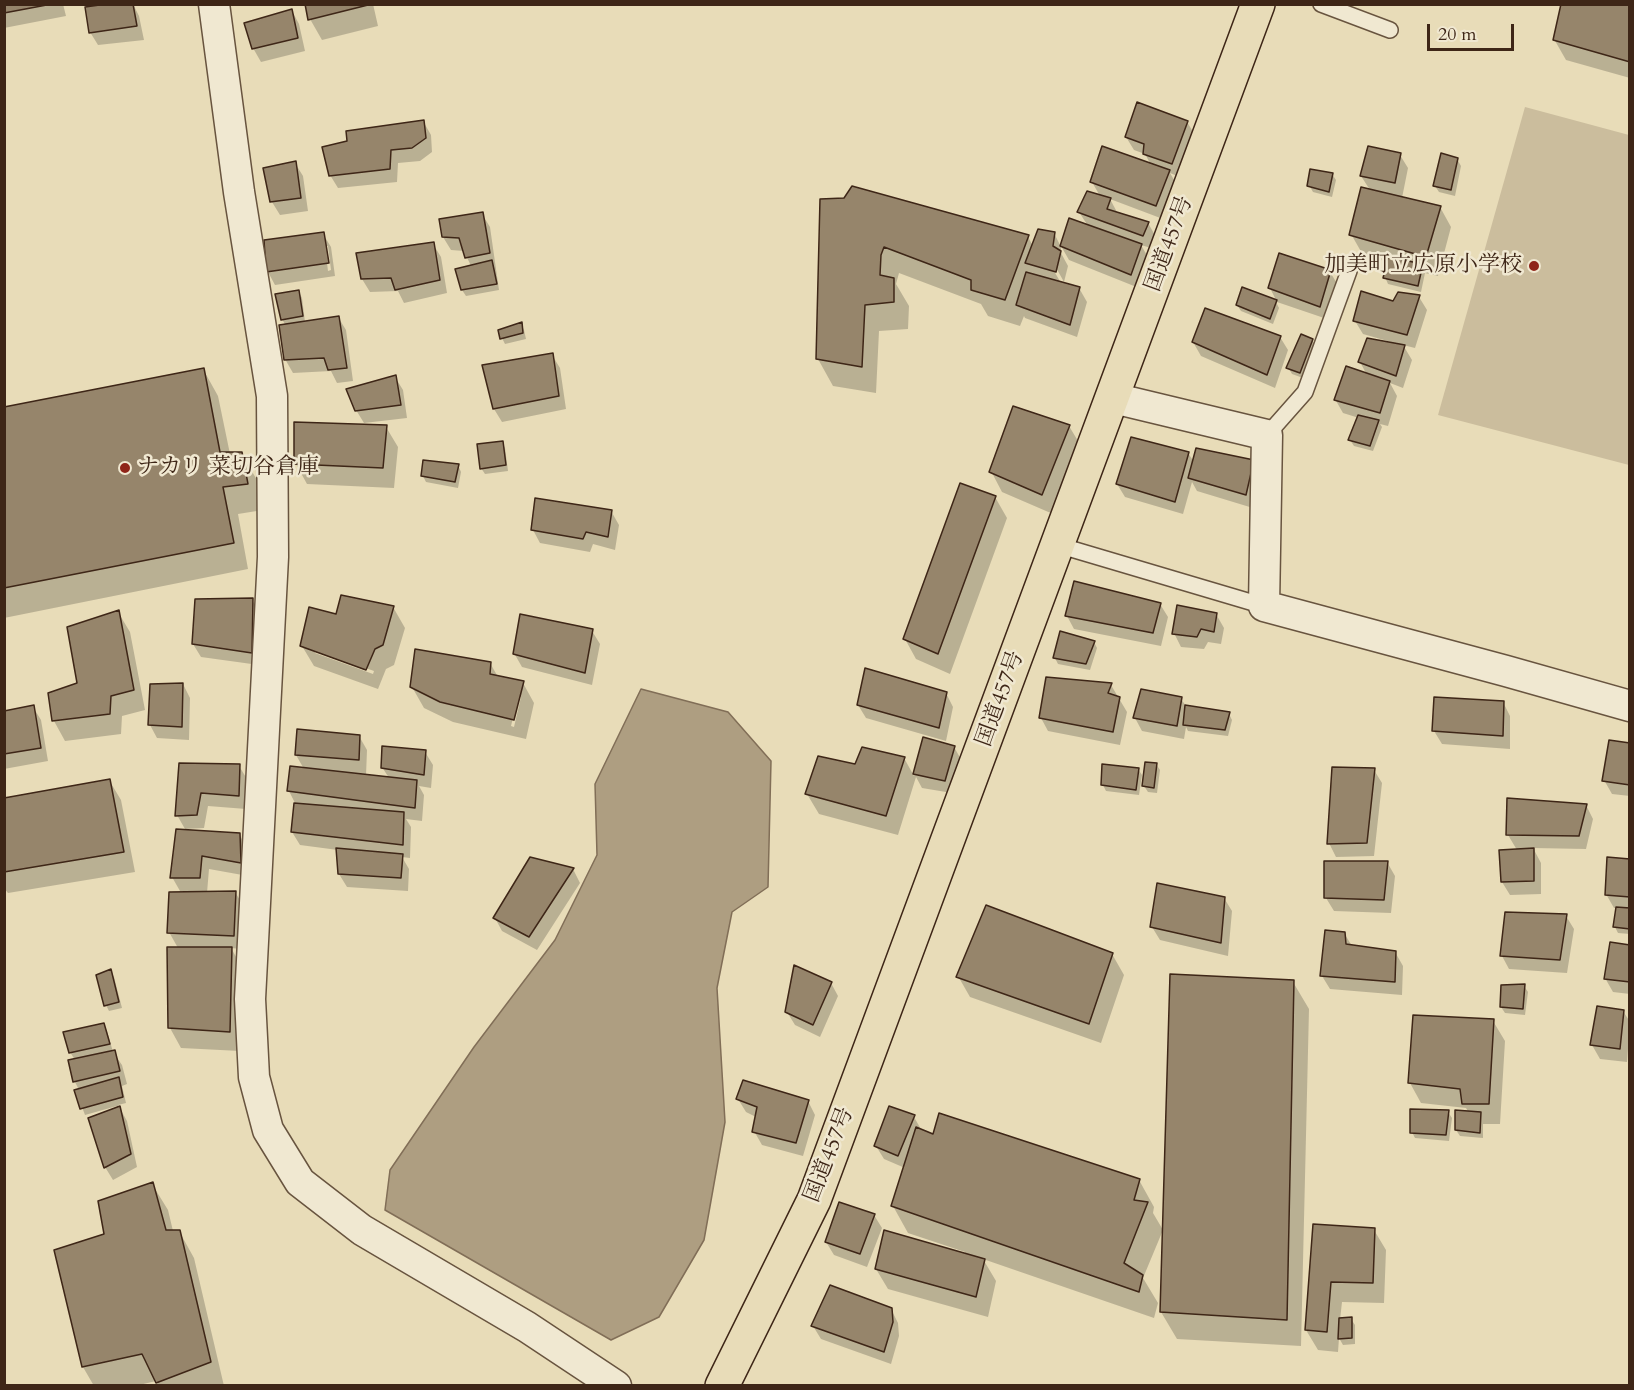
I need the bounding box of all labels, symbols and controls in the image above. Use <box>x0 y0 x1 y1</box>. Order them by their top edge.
scale bar <box>1430 12 1517 50</box>
text: 20 m <box>1438 22 1477 47</box>
street label: 国道457号 <box>1141 193 1199 295</box>
place label: 加美町立広原小学校 <box>1324 253 1522 279</box>
marker: 加美町立広原小学校 <box>1527 259 1541 273</box>
place label: ナカリ 菜切谷倉庫 <box>137 455 319 481</box>
marker: ナカリ 菜切谷倉庫 <box>118 461 132 475</box>
street label: 国道457号 <box>972 648 1030 750</box>
street label: 国道457号 <box>800 1104 860 1206</box>

